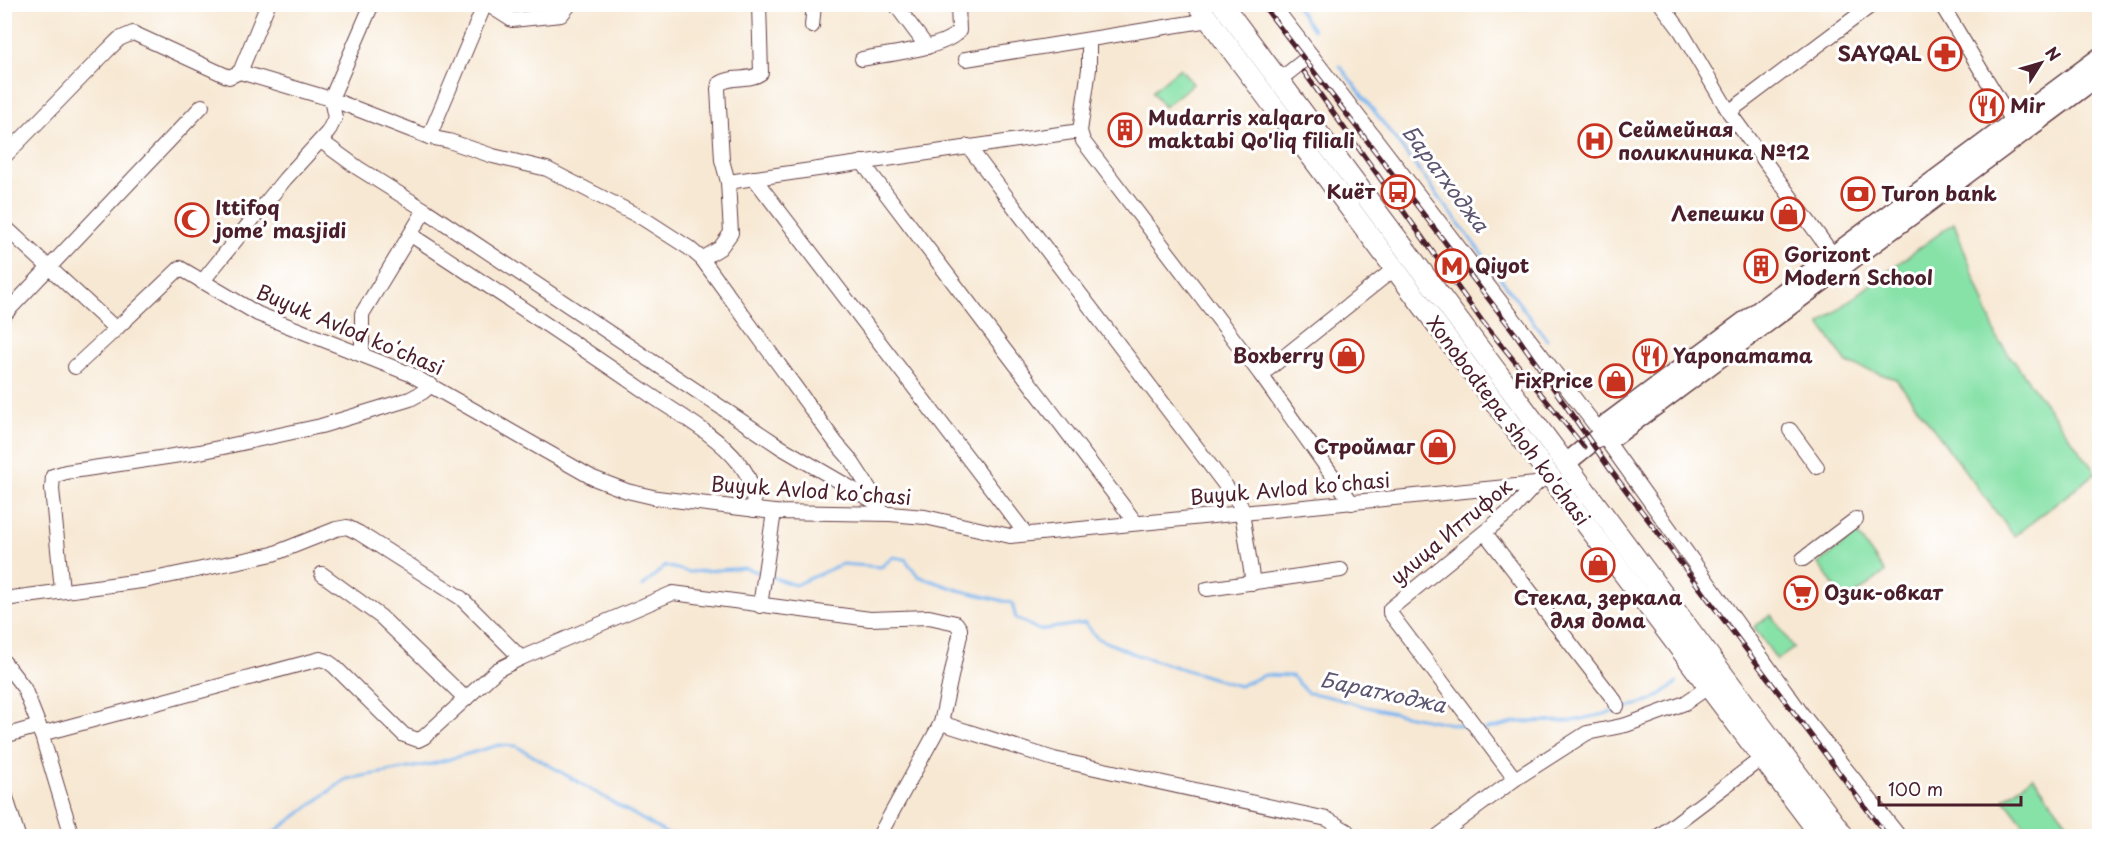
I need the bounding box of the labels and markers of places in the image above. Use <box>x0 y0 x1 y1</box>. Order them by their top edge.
pharmacy icon: SAYQAL <box>1927 36 1963 72</box>
place label: SAYQAL <box>1838 38 1922 68</box>
restaurant icon: Mir <box>1969 88 2005 124</box>
place label: Mir <box>2010 90 2046 120</box>
place label: Mudarris xalqaro maktabi Qo'liq filiali <box>1148 102 1355 155</box>
building icon: Mudarris xalqaro maktabi Qo'liq filiali <box>1107 112 1143 148</box>
place label: Сеймейная поликлиника №12 <box>1618 114 1810 167</box>
hospital icon: Сеймейная поликлиника №12 <box>1577 123 1613 159</box>
bus stop icon: Киёт <box>1380 174 1416 210</box>
place label: Киёт <box>1326 176 1376 206</box>
bank icon: Turon bank <box>1840 176 1876 212</box>
place label: Turon bank <box>1881 178 1997 208</box>
place label: Ittifoq jome’ masjidi <box>212 192 346 245</box>
shop icon: Лепешки <box>1770 196 1806 232</box>
place label: Лепешки <box>1671 198 1765 228</box>
mosque icon: Ittifoq jome’ masjidi <box>174 202 210 238</box>
place label: Gorizont Modern School <box>1784 239 1933 292</box>
metro station icon: Qiyot <box>1434 248 1470 284</box>
building icon: Gorizont Modern School <box>1743 248 1779 284</box>
place label: Qiyot <box>1475 250 1530 280</box>
shop icon: Boxberry <box>1329 338 1365 374</box>
restaurant icon: Yaponamama <box>1632 338 1668 374</box>
place label: Boxberry <box>1233 340 1324 370</box>
place label: Yaponamama <box>1673 340 1813 370</box>
shop icon: FixPrice <box>1598 363 1634 399</box>
place label: FixPrice <box>1514 365 1593 395</box>
shop icon: Строймаг <box>1420 429 1456 465</box>
place label: Строймаг <box>1314 431 1416 461</box>
shop icon: Стекла, зеркала для дома <box>1580 547 1616 583</box>
supermarket icon: Озик-овкат <box>1783 575 1819 611</box>
place label: Озик-овкат <box>1824 577 1944 607</box>
place label: Стекла, зеркала для дома <box>1514 582 1682 635</box>

